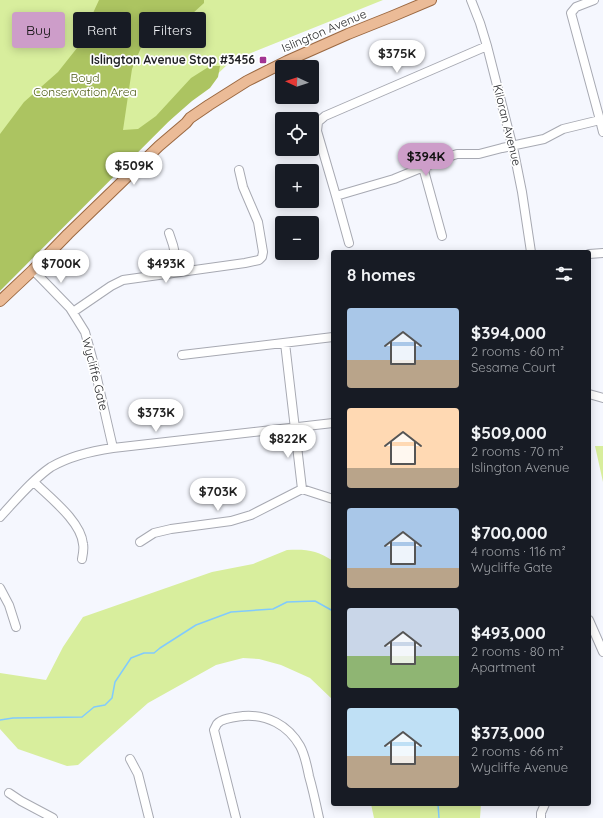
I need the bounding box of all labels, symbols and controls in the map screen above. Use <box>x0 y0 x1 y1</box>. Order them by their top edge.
street label: Islington Avenue <box>279 6 369 55</box>
chip: Buy <box>12 12 65 48</box>
chip: Rent <box>73 12 131 48</box>
chip: Filters <box>139 12 206 48</box>
pin: $375K <box>369 40 425 74</box>
text: $375K <box>378 45 416 61</box>
place label: Islington Avenue Stop #3456 <box>91 52 255 67</box>
marker: Islington Avenue Stop #3456 <box>258 55 268 65</box>
north arrow <box>275 60 319 104</box>
map controls <box>275 60 319 260</box>
park label: Boyd Conservation Area <box>33 70 137 99</box>
street label: Kiloran Avenue <box>490 83 525 167</box>
button: locate <box>275 112 319 156</box>
pin: $394K <box>398 143 454 177</box>
text: $394K <box>407 148 445 164</box>
pin: $509K <box>106 152 162 186</box>
text: $509K <box>114 157 154 173</box>
button: + <box>275 164 319 208</box>
button: − <box>275 216 319 260</box>
pin: $700K <box>33 250 89 284</box>
pin: $493K <box>138 250 194 284</box>
text: $700K <box>41 255 81 271</box>
text: $493K <box>147 255 185 271</box>
icon: filters <box>553 263 575 285</box>
text: 8 homes <box>347 264 416 285</box>
text: $394,000 <box>471 322 546 343</box>
icon: home <box>379 324 427 372</box>
street label: Wycliffe Gate <box>79 336 112 412</box>
text: 2 rooms · 60 m² <box>471 343 564 359</box>
text: Sesame Court <box>471 359 556 375</box>
pin: $373K <box>128 399 184 433</box>
text: $373K <box>137 404 175 420</box>
text: $509,000 <box>471 422 547 443</box>
icon: home <box>379 424 427 472</box>
pin: $822K <box>260 425 316 459</box>
text: $822K <box>269 430 307 446</box>
text: 2 rooms · 70 m² <box>471 443 564 459</box>
text: Islington Avenue <box>471 459 569 475</box>
pin: $703K <box>190 478 246 512</box>
text: $703K <box>199 483 237 499</box>
text: $700,000 <box>471 522 547 543</box>
icon: home <box>379 524 427 572</box>
text: 4 rooms · 116 m² <box>471 543 566 559</box>
text: Wycliffe Gate <box>471 559 552 575</box>
text: $493,000 <box>471 622 546 643</box>
icon: home <box>379 624 427 672</box>
text: 2 rooms · 80 m² <box>471 643 564 659</box>
text: Apartment <box>471 659 536 675</box>
text: $373,000 <box>471 722 545 743</box>
icon: home <box>379 724 427 772</box>
text: 2 rooms · 66 m² <box>471 743 563 759</box>
text: Wycliffe Avenue <box>471 759 568 775</box>

